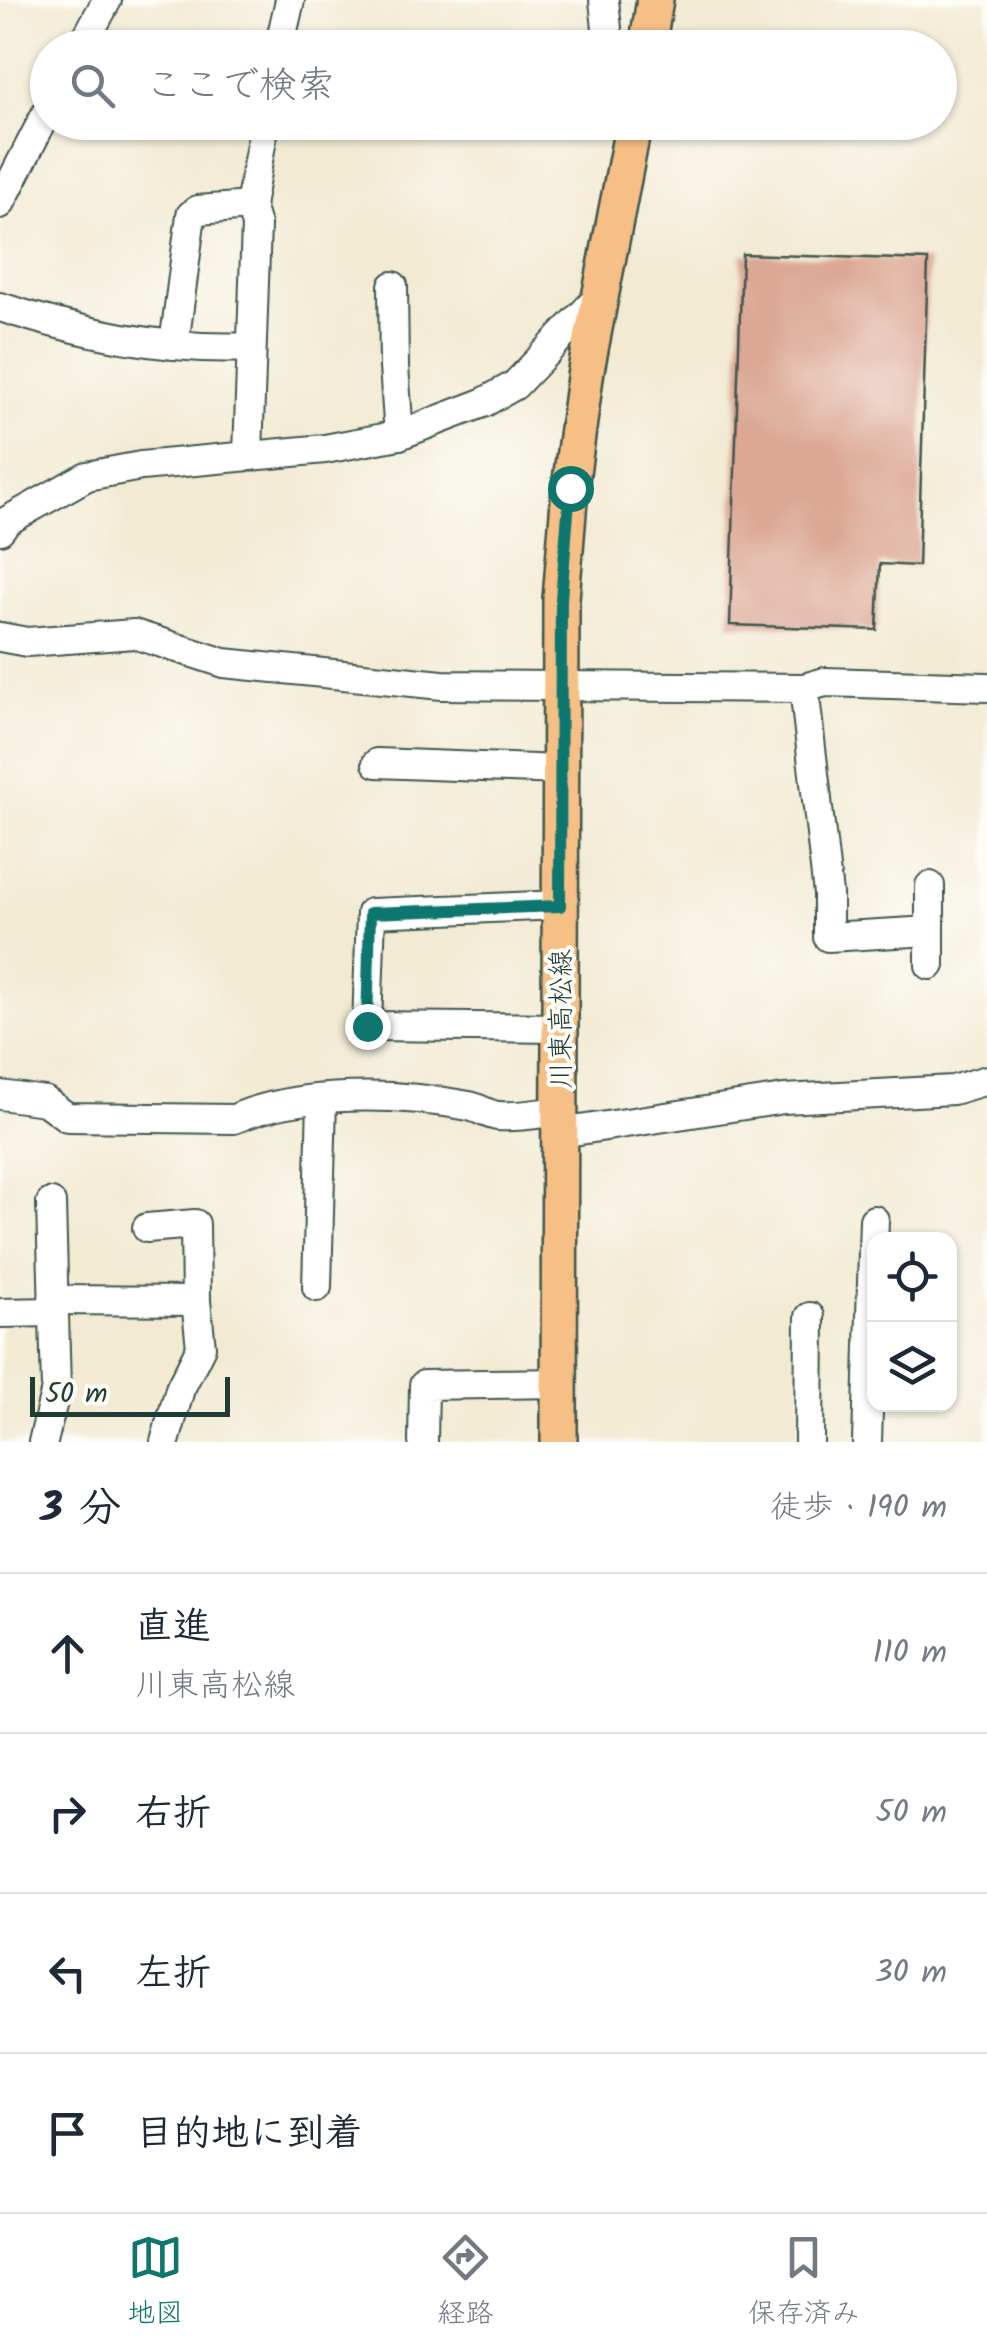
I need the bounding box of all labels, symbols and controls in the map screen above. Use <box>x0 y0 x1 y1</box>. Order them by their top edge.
search box <box>30 30 957 140</box>
text: ここで検索 <box>145 57 335 117</box>
icon: search <box>65 58 120 113</box>
route start <box>548 466 594 512</box>
street label: 川東高松線 <box>540 949 585 1089</box>
route end <box>345 1004 391 1050</box>
map controls <box>867 1232 957 1412</box>
button: locate <box>867 1232 957 1322</box>
button: layers <box>867 1322 957 1412</box>
scale bar <box>30 1372 230 1416</box>
text: 50 m <box>45 1372 108 1417</box>
text: 3 分 <box>40 1476 121 1543</box>
text: 徒歩 · 190 m <box>770 1483 947 1534</box>
text: 直進 <box>135 1598 211 1658</box>
icon: ahead <box>40 1626 95 1681</box>
text: 110 m <box>873 1628 947 1679</box>
text: 川東高松線 <box>135 1661 295 1712</box>
text: 右折 <box>135 1785 211 1845</box>
icon: right <box>40 1786 95 1841</box>
text: 50 m <box>876 1788 947 1839</box>
text: 左折 <box>135 1945 211 2005</box>
icon: left <box>40 1946 95 2001</box>
text: 30 m <box>874 1948 947 1999</box>
text: 目的地に到着 <box>135 2105 363 2165</box>
icon: arrive <box>40 2106 95 2161</box>
tab: 地図 <box>127 2230 183 2337</box>
tab: 経路 <box>437 2230 494 2337</box>
tab: 保存済み <box>748 2230 860 2337</box>

